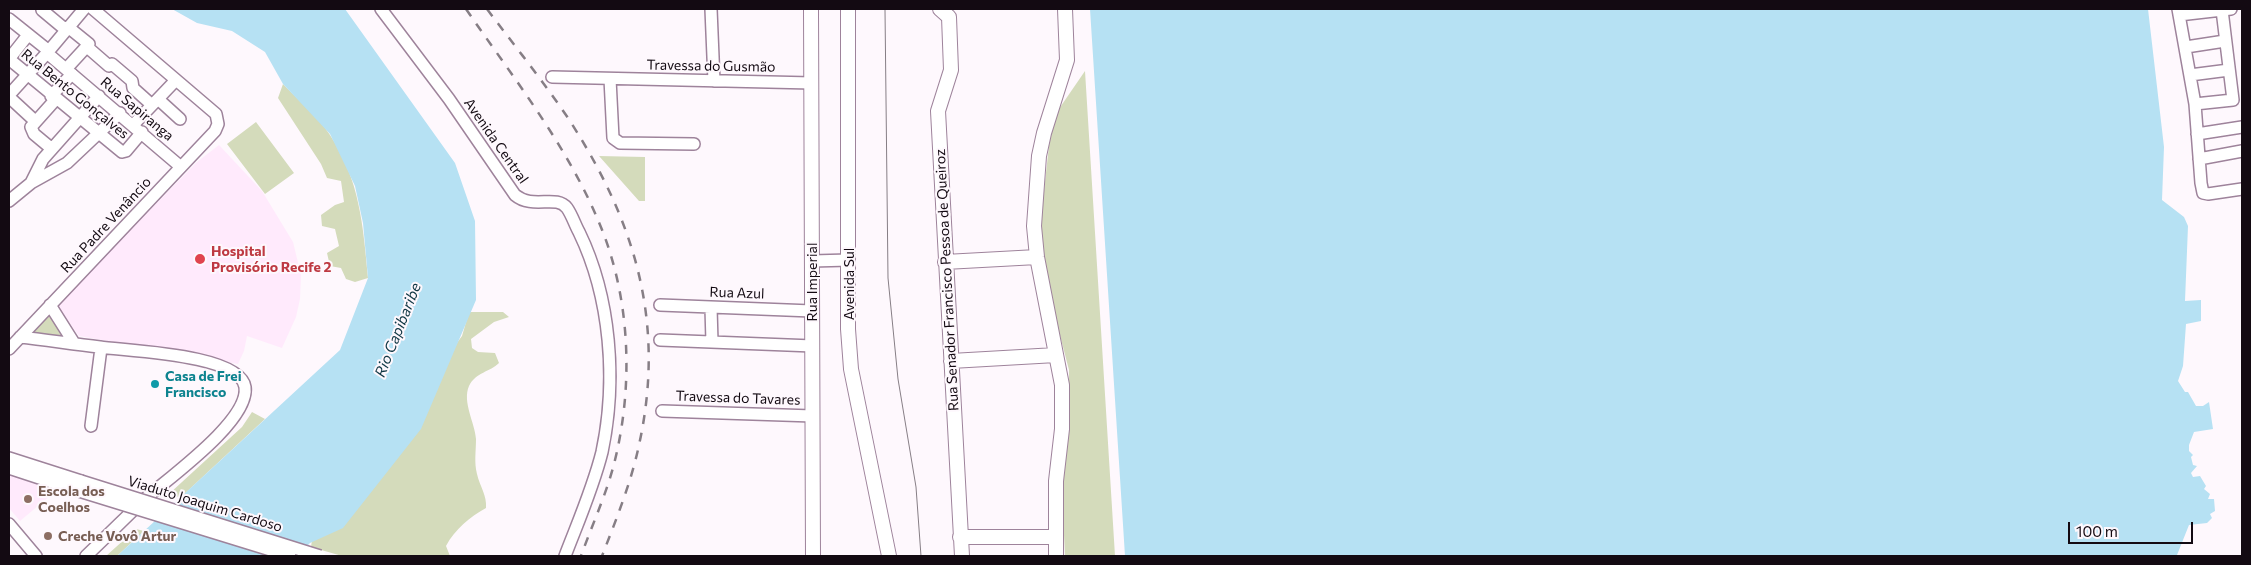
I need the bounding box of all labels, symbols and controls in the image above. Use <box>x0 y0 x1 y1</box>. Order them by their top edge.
street label: Rua Bento Gonçalves <box>18 45 132 143</box>
street label: Travessa do Gusmão <box>646 56 776 76</box>
street label: Rua Sapiranga <box>97 74 177 144</box>
street label: Avenida Central <box>460 95 532 187</box>
street label: Rua Senador Francisco Pessoa de Queiroz <box>932 149 962 411</box>
street label: Rua Padre Venâncio <box>57 174 155 276</box>
place label: Hospital Provisório Recife 2 <box>211 243 332 276</box>
street label: Rua Imperial <box>804 243 820 321</box>
street label: Avenida Sul <box>841 248 857 320</box>
marker: Hospital Provisório Recife 2 <box>193 252 207 266</box>
water label: Rio Capibaribe <box>371 280 425 380</box>
street label: Rua Azul <box>709 284 765 302</box>
place label: Casa de Frei Francisco <box>165 368 242 401</box>
marker: Casa de Frei Francisco <box>149 378 161 390</box>
street label: Travessa do Tavares <box>675 387 801 409</box>
street label: Viaduto Joaquim Cardoso <box>126 472 284 536</box>
place label: Escola dos Coelhos <box>38 483 105 516</box>
marker: Escola dos Coelhos <box>22 493 34 505</box>
scale bar <box>2071 512 2196 544</box>
text: 100 m <box>2076 522 2118 540</box>
place label: Creche Vovô Artur <box>58 528 176 544</box>
marker: Creche Vovô Artur <box>42 530 54 542</box>

